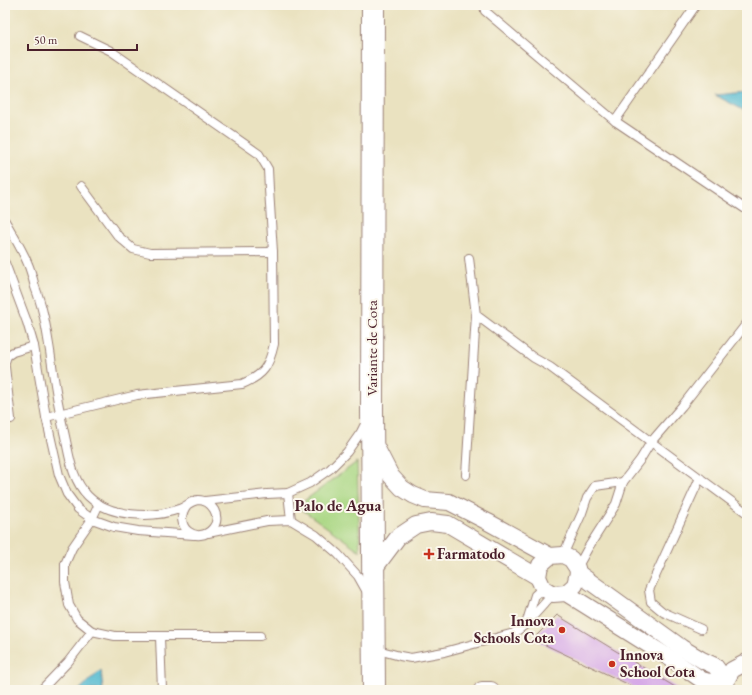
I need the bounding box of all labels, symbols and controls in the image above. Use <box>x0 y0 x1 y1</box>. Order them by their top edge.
scale bar <box>28 26 137 52</box>
text: 50 m <box>34 32 58 48</box>
street label: Variante de Cota <box>362 300 381 396</box>
district label: Palo de Agua <box>295 495 382 516</box>
place label: Farmatodo <box>437 544 506 563</box>
marker: Farmatodo <box>424 549 434 559</box>
place label: Innova Schools Cota <box>474 611 554 647</box>
marker: Innova Schools Cota <box>557 625 567 635</box>
place label: Innova School Cota <box>620 645 695 681</box>
marker: Innova School Cota <box>607 659 617 669</box>

